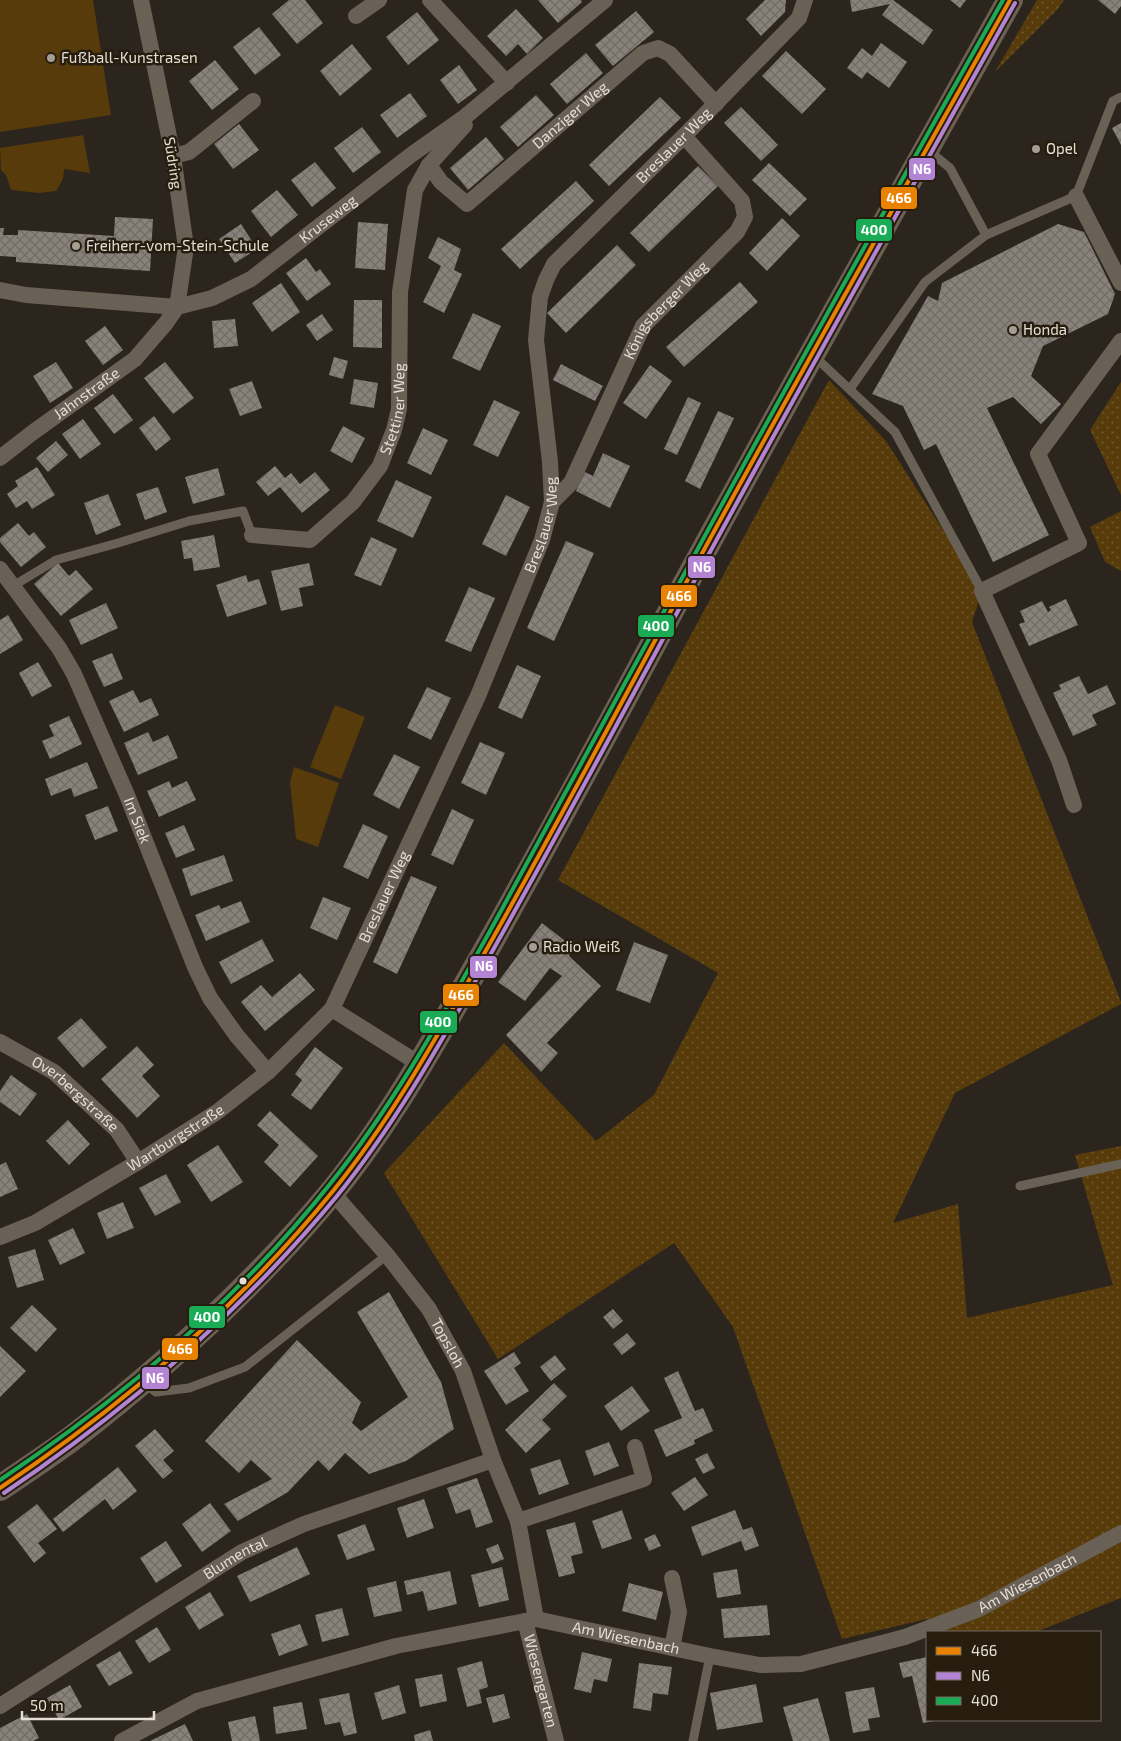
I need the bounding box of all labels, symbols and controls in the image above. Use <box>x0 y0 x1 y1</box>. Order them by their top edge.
place label: Fußball-Kunstrasen <box>61 48 198 66</box>
marker: Fußball-Kunstrasen <box>45 52 57 64</box>
street label: Danziger Weg <box>528 77 612 152</box>
street label: Breslauer Weg <box>632 103 715 186</box>
street label: Südring <box>161 136 187 191</box>
place label: Opel <box>1046 139 1078 157</box>
marker: Opel <box>1030 143 1042 155</box>
line badge: N6 <box>908 157 936 181</box>
text: N6 <box>913 160 931 177</box>
line badge: 466 <box>880 186 918 210</box>
text: 466 <box>886 189 912 206</box>
street label: Kruseweg <box>295 190 360 246</box>
line badge: 400 <box>855 218 893 242</box>
text: 400 <box>861 221 887 238</box>
place label: Freiherr-vom-Stein-Schule <box>86 236 269 254</box>
marker: Freiherr-vom-Stein-Schule <box>70 240 82 252</box>
street label: Königsberger Weg <box>619 256 712 362</box>
place label: Honda <box>1023 320 1067 338</box>
marker: Honda <box>1007 324 1019 336</box>
street label: Stettiner Weg <box>375 362 407 457</box>
street label: Jahnstraße <box>50 363 123 423</box>
street label: Breslauer Weg <box>520 476 560 575</box>
line badge: N6 <box>687 555 716 579</box>
text: N6 <box>693 558 711 575</box>
line badge: 466 <box>660 584 698 608</box>
text: 466 <box>666 587 692 604</box>
line badge: 400 <box>637 614 675 638</box>
text: 400 <box>643 617 669 634</box>
street label: Im Siek <box>121 794 155 846</box>
street label: Breslauer Weg <box>354 847 413 945</box>
place label: Radio Weiß <box>543 937 620 955</box>
marker: Radio Weiß <box>527 941 539 953</box>
line badge: N6 <box>469 955 498 979</box>
text: N6 <box>475 957 493 974</box>
line badge: 466 <box>442 983 480 1007</box>
text: 466 <box>448 986 474 1003</box>
line badge: 400 <box>419 1010 458 1034</box>
text: 400 <box>425 1013 451 1030</box>
street label: Overbergstraße <box>29 1052 123 1135</box>
street label: Wartburgstraße <box>123 1100 227 1175</box>
unlabelled marker <box>238 1276 248 1286</box>
line badge: 400 <box>188 1305 226 1329</box>
text: 400 <box>194 1308 220 1325</box>
street label: Topsloh <box>428 1315 469 1371</box>
line badge: 466 <box>161 1337 199 1361</box>
text: 466 <box>167 1340 193 1357</box>
line badge: N6 <box>141 1366 170 1390</box>
text: N6 <box>146 1369 164 1386</box>
street label: Blumental <box>199 1532 270 1582</box>
street label: Am Wiesenbach <box>974 1549 1079 1616</box>
street label: Am Wiesenbach <box>571 1617 681 1657</box>
legend <box>926 1631 1101 1721</box>
street label: Wiesengarten <box>521 1632 562 1729</box>
text: 466 <box>971 1641 997 1659</box>
text: N6 <box>971 1666 990 1684</box>
scale bar <box>22 1688 155 1720</box>
text: 400 <box>971 1691 998 1709</box>
text: 50 m <box>30 1696 64 1714</box>

